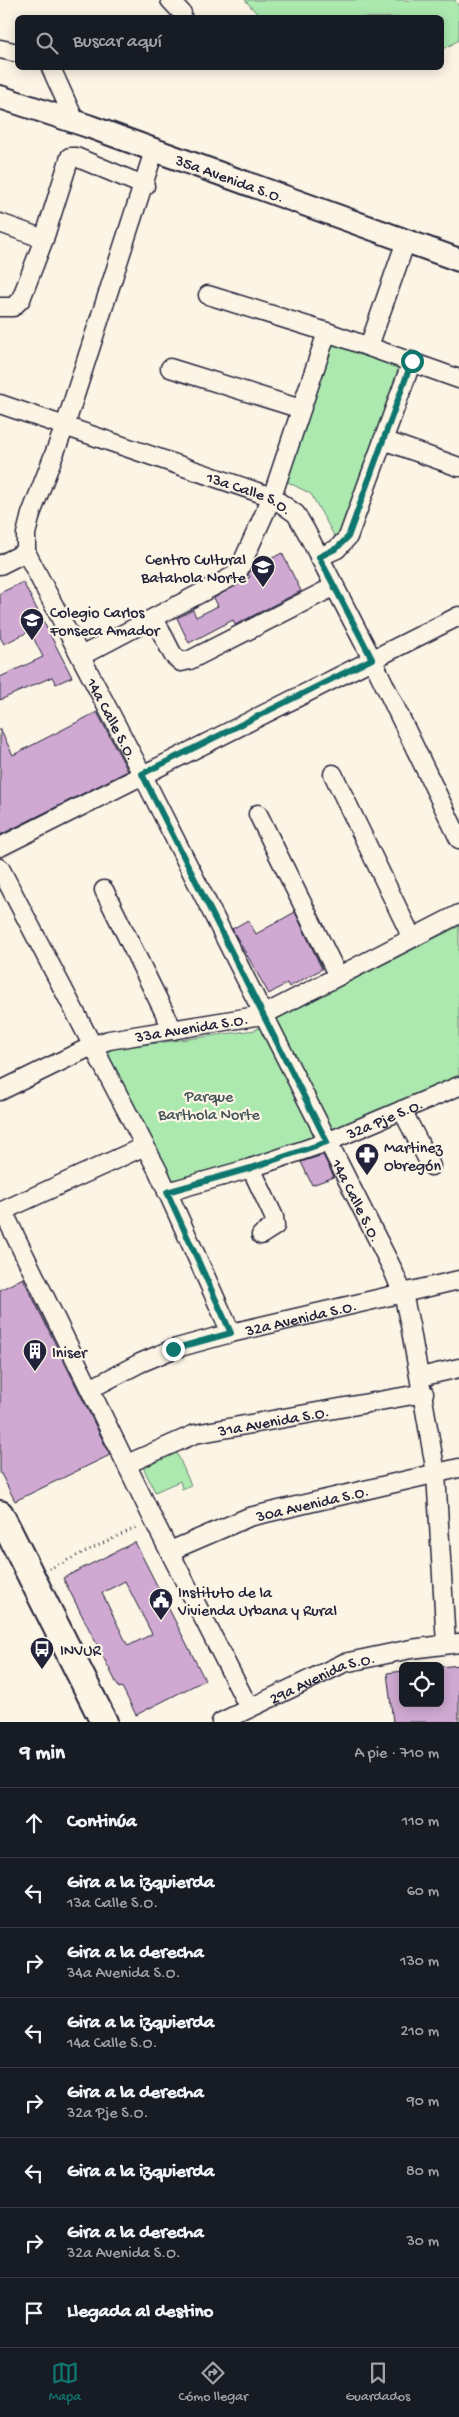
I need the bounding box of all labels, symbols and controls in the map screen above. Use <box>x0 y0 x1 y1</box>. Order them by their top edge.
search box <box>15 15 444 70</box>
icon: search <box>33 29 61 57</box>
text: Buscar aquí <box>73 31 162 54</box>
street label: 35a Avenida S.O. <box>171 152 286 209</box>
route start <box>401 350 424 373</box>
street label: 13a Calle S.O. <box>202 469 294 521</box>
place label: Centro Cultural Batahola Norte <box>140 552 247 589</box>
school or university icon: Centro Cultural Batahola Norte <box>250 554 276 588</box>
place label: Colegio Carlos Fonseca Amador <box>49 605 161 642</box>
school or university icon: Colegio Carlos Fonseca Amador <box>19 607 45 641</box>
street label: 14a Calle S.O. <box>80 675 139 765</box>
street label: 33a Avenida S.O. <box>133 1012 250 1049</box>
park label: Parque Barthola Norte <box>157 1089 261 1126</box>
street label: 32a Pje S.O. <box>344 1096 427 1146</box>
place label: Martinez Obregón <box>384 1140 444 1177</box>
pharmacy icon: Martinez Obregón <box>354 1142 380 1176</box>
street label: 14a Calle S.O. <box>325 1156 383 1246</box>
street label: 32a Avenida S.O. <box>243 1298 359 1343</box>
building icon: Iniser <box>22 1338 48 1372</box>
route end <box>162 1338 185 1361</box>
place label: Iniser <box>52 1345 88 1364</box>
street label: 31a Avenida S.O. <box>216 1404 331 1443</box>
street label: 30a Avenida S.O. <box>254 1483 371 1528</box>
place label: Instituto de la Vivienda Urbana y Rural <box>177 1585 337 1622</box>
public building icon: Instituto de la Vivienda Urbana y Rural <box>148 1587 174 1621</box>
bus stop icon: INVUR <box>29 1636 55 1670</box>
place label: INVUR <box>60 1643 101 1662</box>
street label: 29a Avenida S.O. <box>267 1651 377 1710</box>
map controls <box>399 1662 444 1707</box>
button: locate <box>399 1662 444 1707</box>
text: 9 min <box>20 1742 65 1767</box>
text: A pie · 710 m <box>355 1745 439 1764</box>
icon: ahead <box>20 1809 48 1837</box>
text: Continúa <box>67 1811 137 1834</box>
text: 110 m <box>402 1813 439 1832</box>
text: Gira a la izquierda <box>67 1872 214 1895</box>
icon: left <box>20 1879 48 1907</box>
text: 60 m <box>407 1883 439 1902</box>
text: 13a Calle S.O. <box>67 1895 158 1914</box>
text: Gira a la derecha <box>67 1942 204 1965</box>
icon: right <box>20 1949 48 1977</box>
text: 130 m <box>400 1953 439 1972</box>
text: 34a Avenida S.O. <box>67 1965 181 1984</box>
text: Gira a la izquierda <box>67 2012 214 2035</box>
icon: left <box>20 2019 48 2047</box>
text: 210 m <box>400 2023 439 2042</box>
text: 14a Calle S.O. <box>67 2035 157 2054</box>
text: Gira a la derecha <box>67 2082 204 2105</box>
icon: right <box>20 2089 48 2117</box>
text: 90 m <box>407 2093 439 2112</box>
text: 32a Pje S.O. <box>67 2105 148 2124</box>
icon: left <box>20 2159 48 2187</box>
text: Gira a la izquierda <box>67 2161 214 2184</box>
text: 80 m <box>406 2163 439 2182</box>
text: Gira a la derecha <box>67 2222 204 2245</box>
icon: right <box>20 2229 48 2257</box>
text: 30 m <box>406 2233 439 2252</box>
text: 32a Avenida S.O. <box>67 2245 181 2264</box>
icon: arrive <box>20 2299 48 2327</box>
text: Llegada al destino <box>67 2301 213 2324</box>
tab: Mapa <box>49 2359 81 2406</box>
tab: Cómo llegar <box>178 2359 248 2406</box>
tab: Guardados <box>345 2359 410 2406</box>

